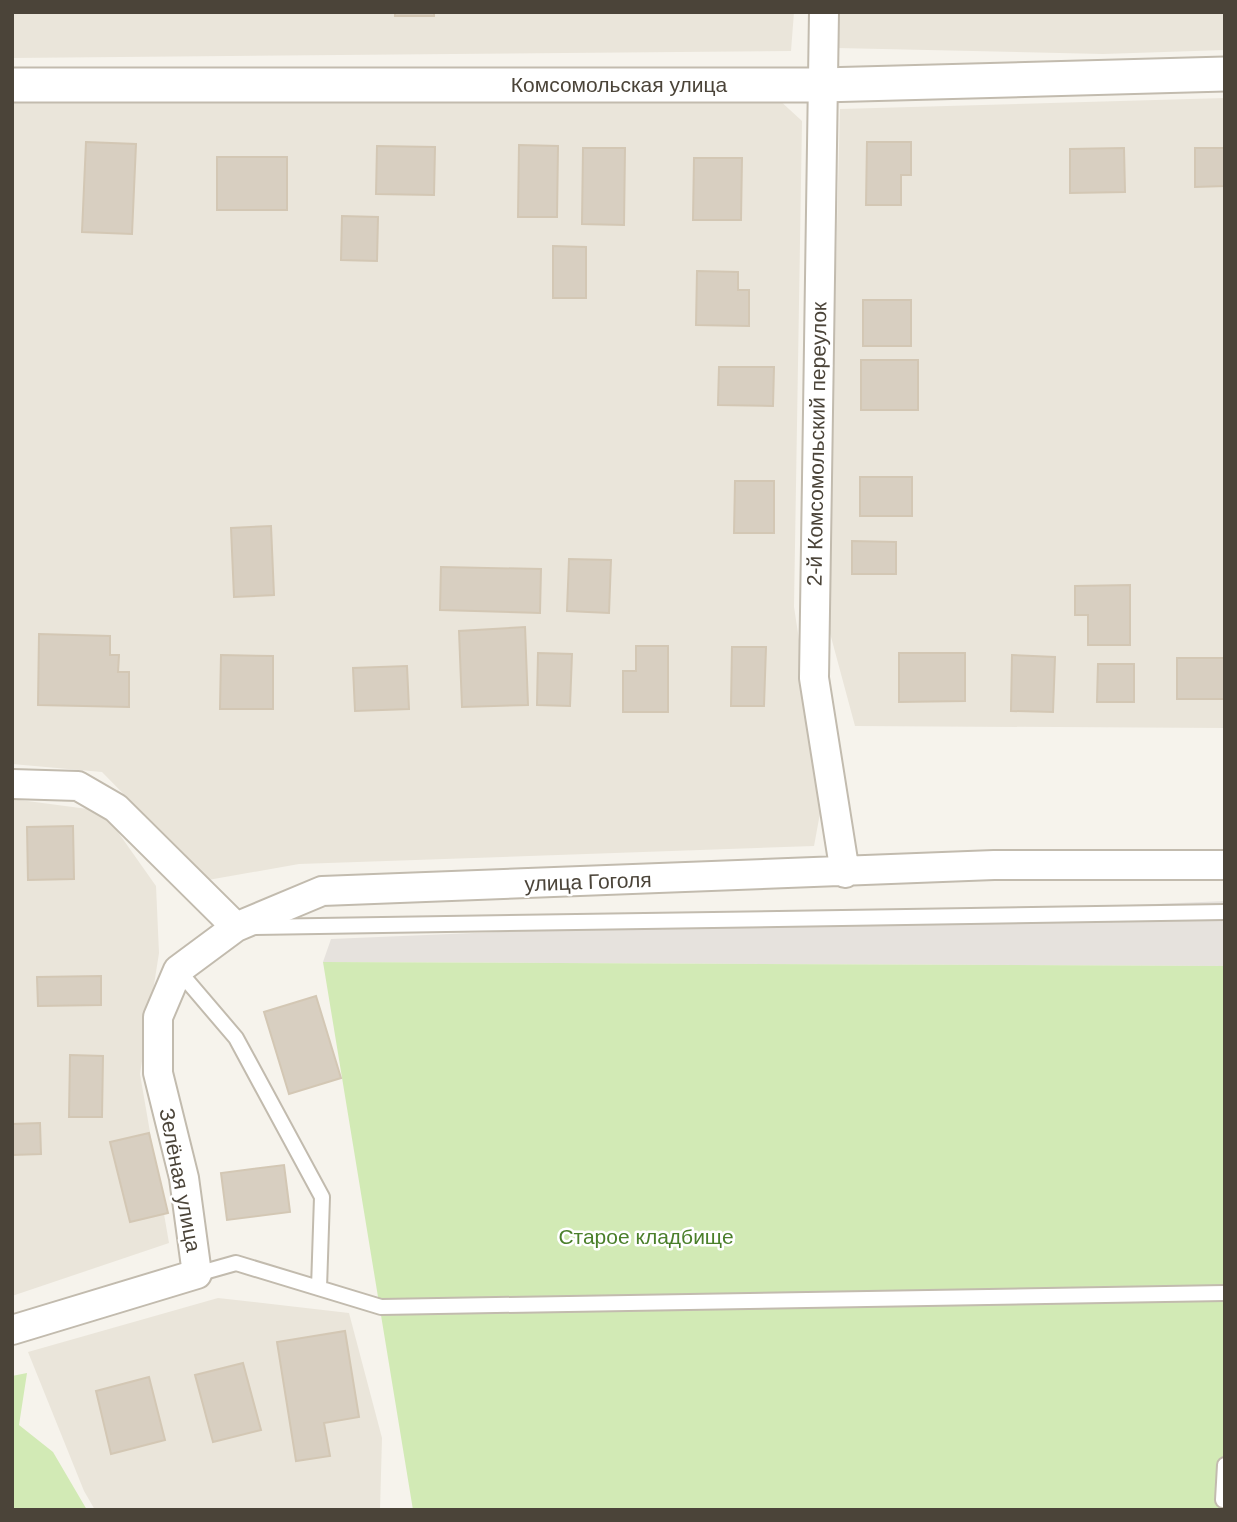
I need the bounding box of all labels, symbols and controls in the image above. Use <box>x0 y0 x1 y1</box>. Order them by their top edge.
street label: Комсомольская улица <box>511 73 728 96</box>
street label: 2-й Комсомольский переулок <box>803 301 830 586</box>
street label: улица Гоголя <box>524 868 652 895</box>
street label: Зелёная улица <box>155 1106 206 1254</box>
park label: Старое кладбище <box>558 1225 734 1248</box>

